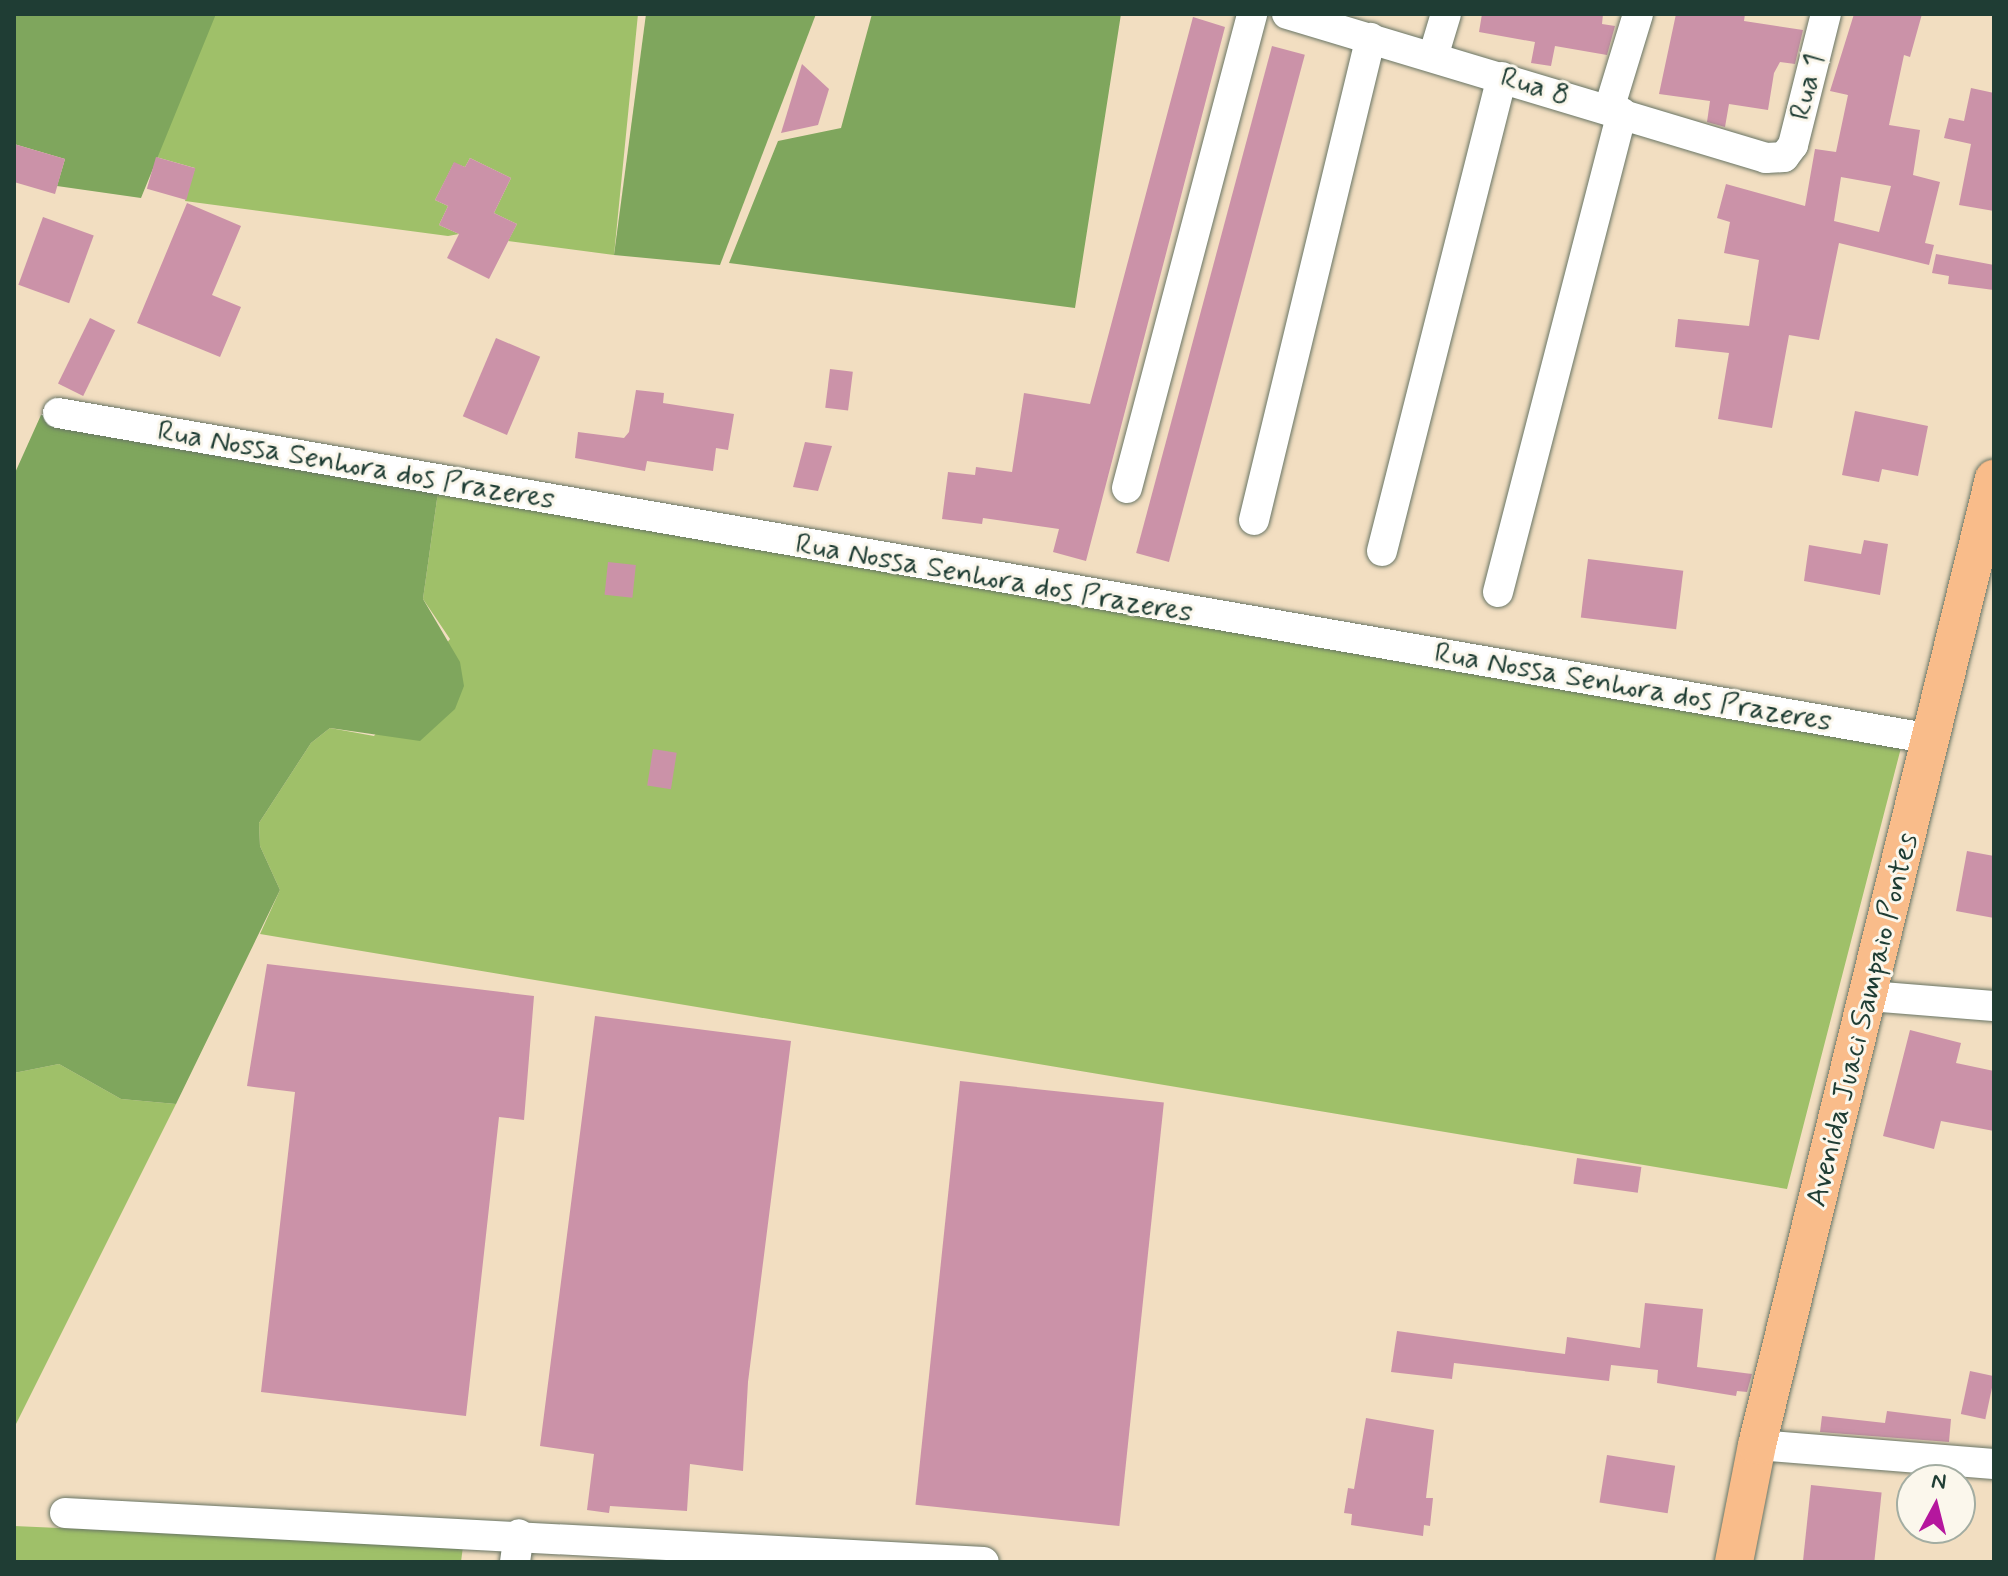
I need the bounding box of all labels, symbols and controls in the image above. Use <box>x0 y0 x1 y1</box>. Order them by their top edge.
street label: Rua 1 <box>1782 50 1834 124</box>
street label: Rua 8 <box>1496 59 1574 115</box>
street label: Rua Nossa Senhora dos Prazeres <box>153 413 559 519</box>
street label: Rua Nossa Senhora dos Prazeres <box>791 526 1197 632</box>
street label: Rua Nossa Senhora dos Prazeres <box>1430 635 1836 741</box>
street label: Avenida Juaci Sampaio Pontes <box>1799 831 1927 1209</box>
north arrow <box>1896 1464 1976 1544</box>
text: N <box>1930 1467 1948 1497</box>

